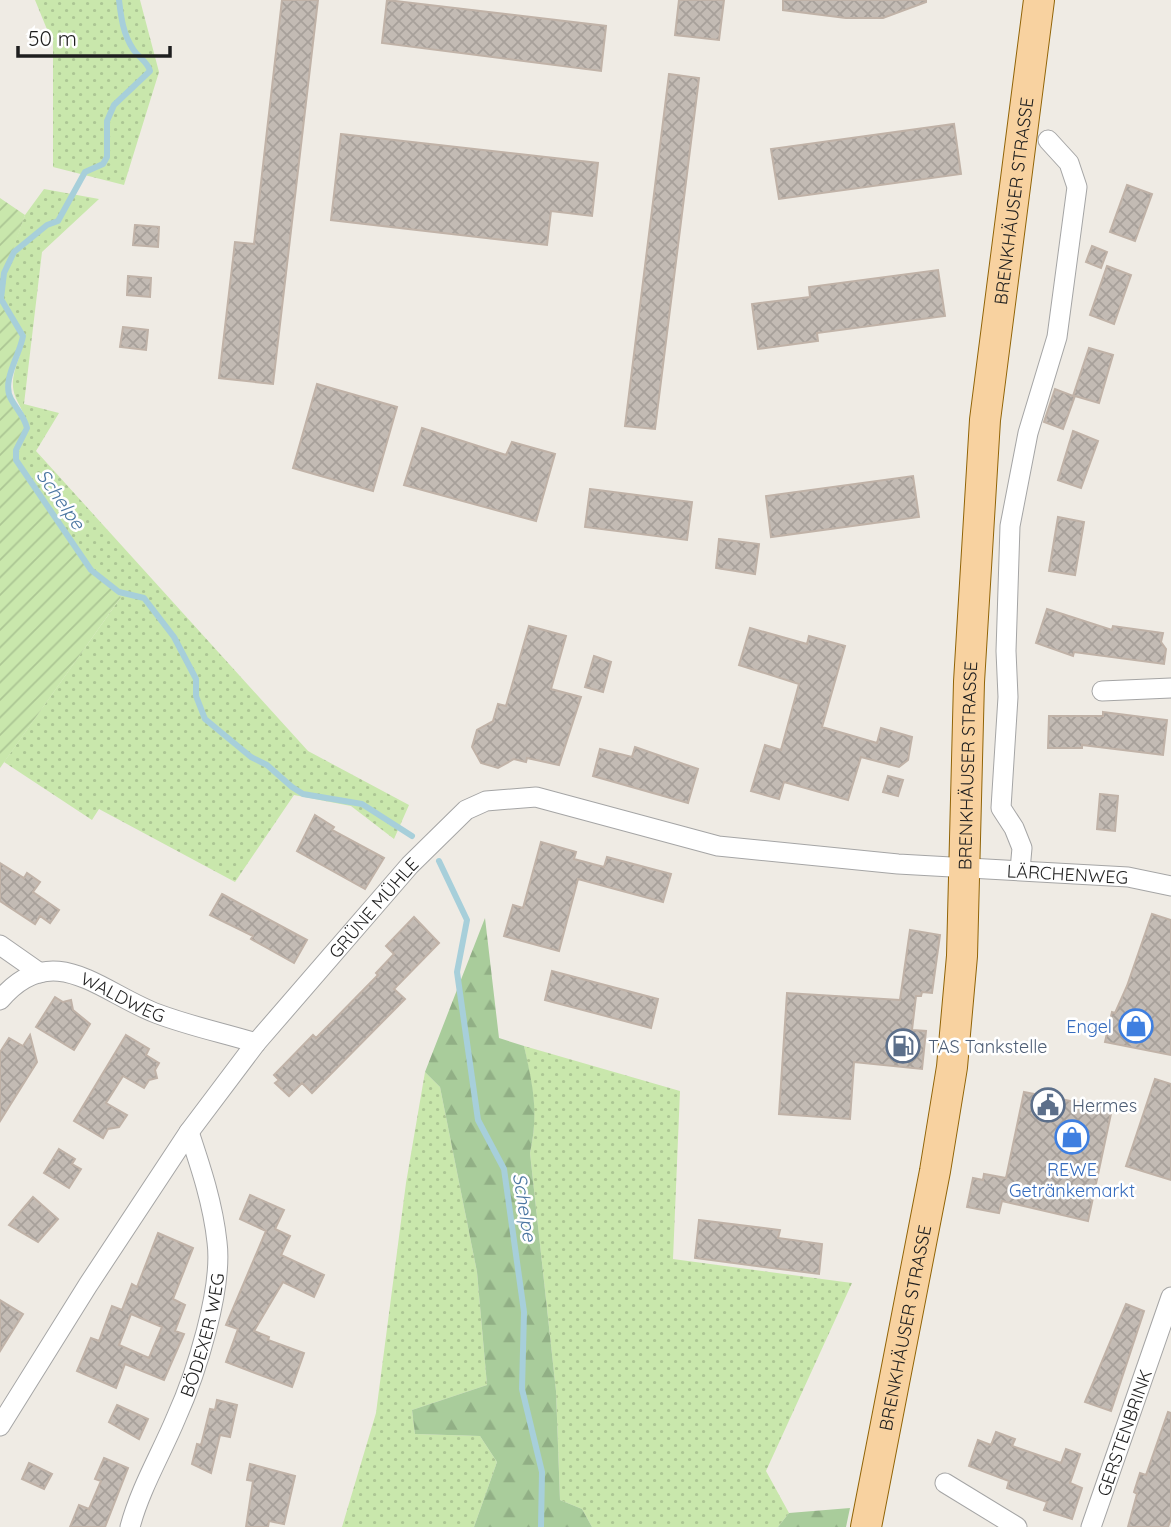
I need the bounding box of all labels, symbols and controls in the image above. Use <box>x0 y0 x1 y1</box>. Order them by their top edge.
scale bar <box>18 14 170 58</box>
text: 50 m <box>28 25 77 51</box>
street label: BRENKHÄUSER STRASSE <box>988 96 1038 306</box>
water label: Schelpe <box>31 464 91 535</box>
street label: BRENKHÄUSER STRASSE <box>953 660 982 870</box>
street label: GRÜNE MÜHLE <box>323 852 423 963</box>
street label: LÄRCHENWEG <box>1006 859 1129 888</box>
street label: WALDWEG <box>77 966 168 1027</box>
shop icon: Engel <box>1117 1007 1155 1045</box>
place label: Engel <box>1066 1015 1112 1038</box>
fuel station icon: TAS Tankstelle <box>884 1027 922 1065</box>
place label: TAS Tankstelle <box>928 1035 1047 1058</box>
public building icon: Hermes <box>1029 1086 1067 1124</box>
place label: Hermes <box>1072 1094 1137 1117</box>
shop icon: REWE Getränkemarkt <box>1053 1118 1091 1156</box>
place label: REWE Getränkemarkt <box>1009 1158 1135 1202</box>
water label: Schelpe <box>508 1171 542 1244</box>
street label: BRENKHÄUSER STRASSE <box>873 1223 936 1433</box>
street label: BÖDEXER WEG <box>174 1272 229 1400</box>
street label: GERSTENBRINK <box>1091 1366 1157 1499</box>

